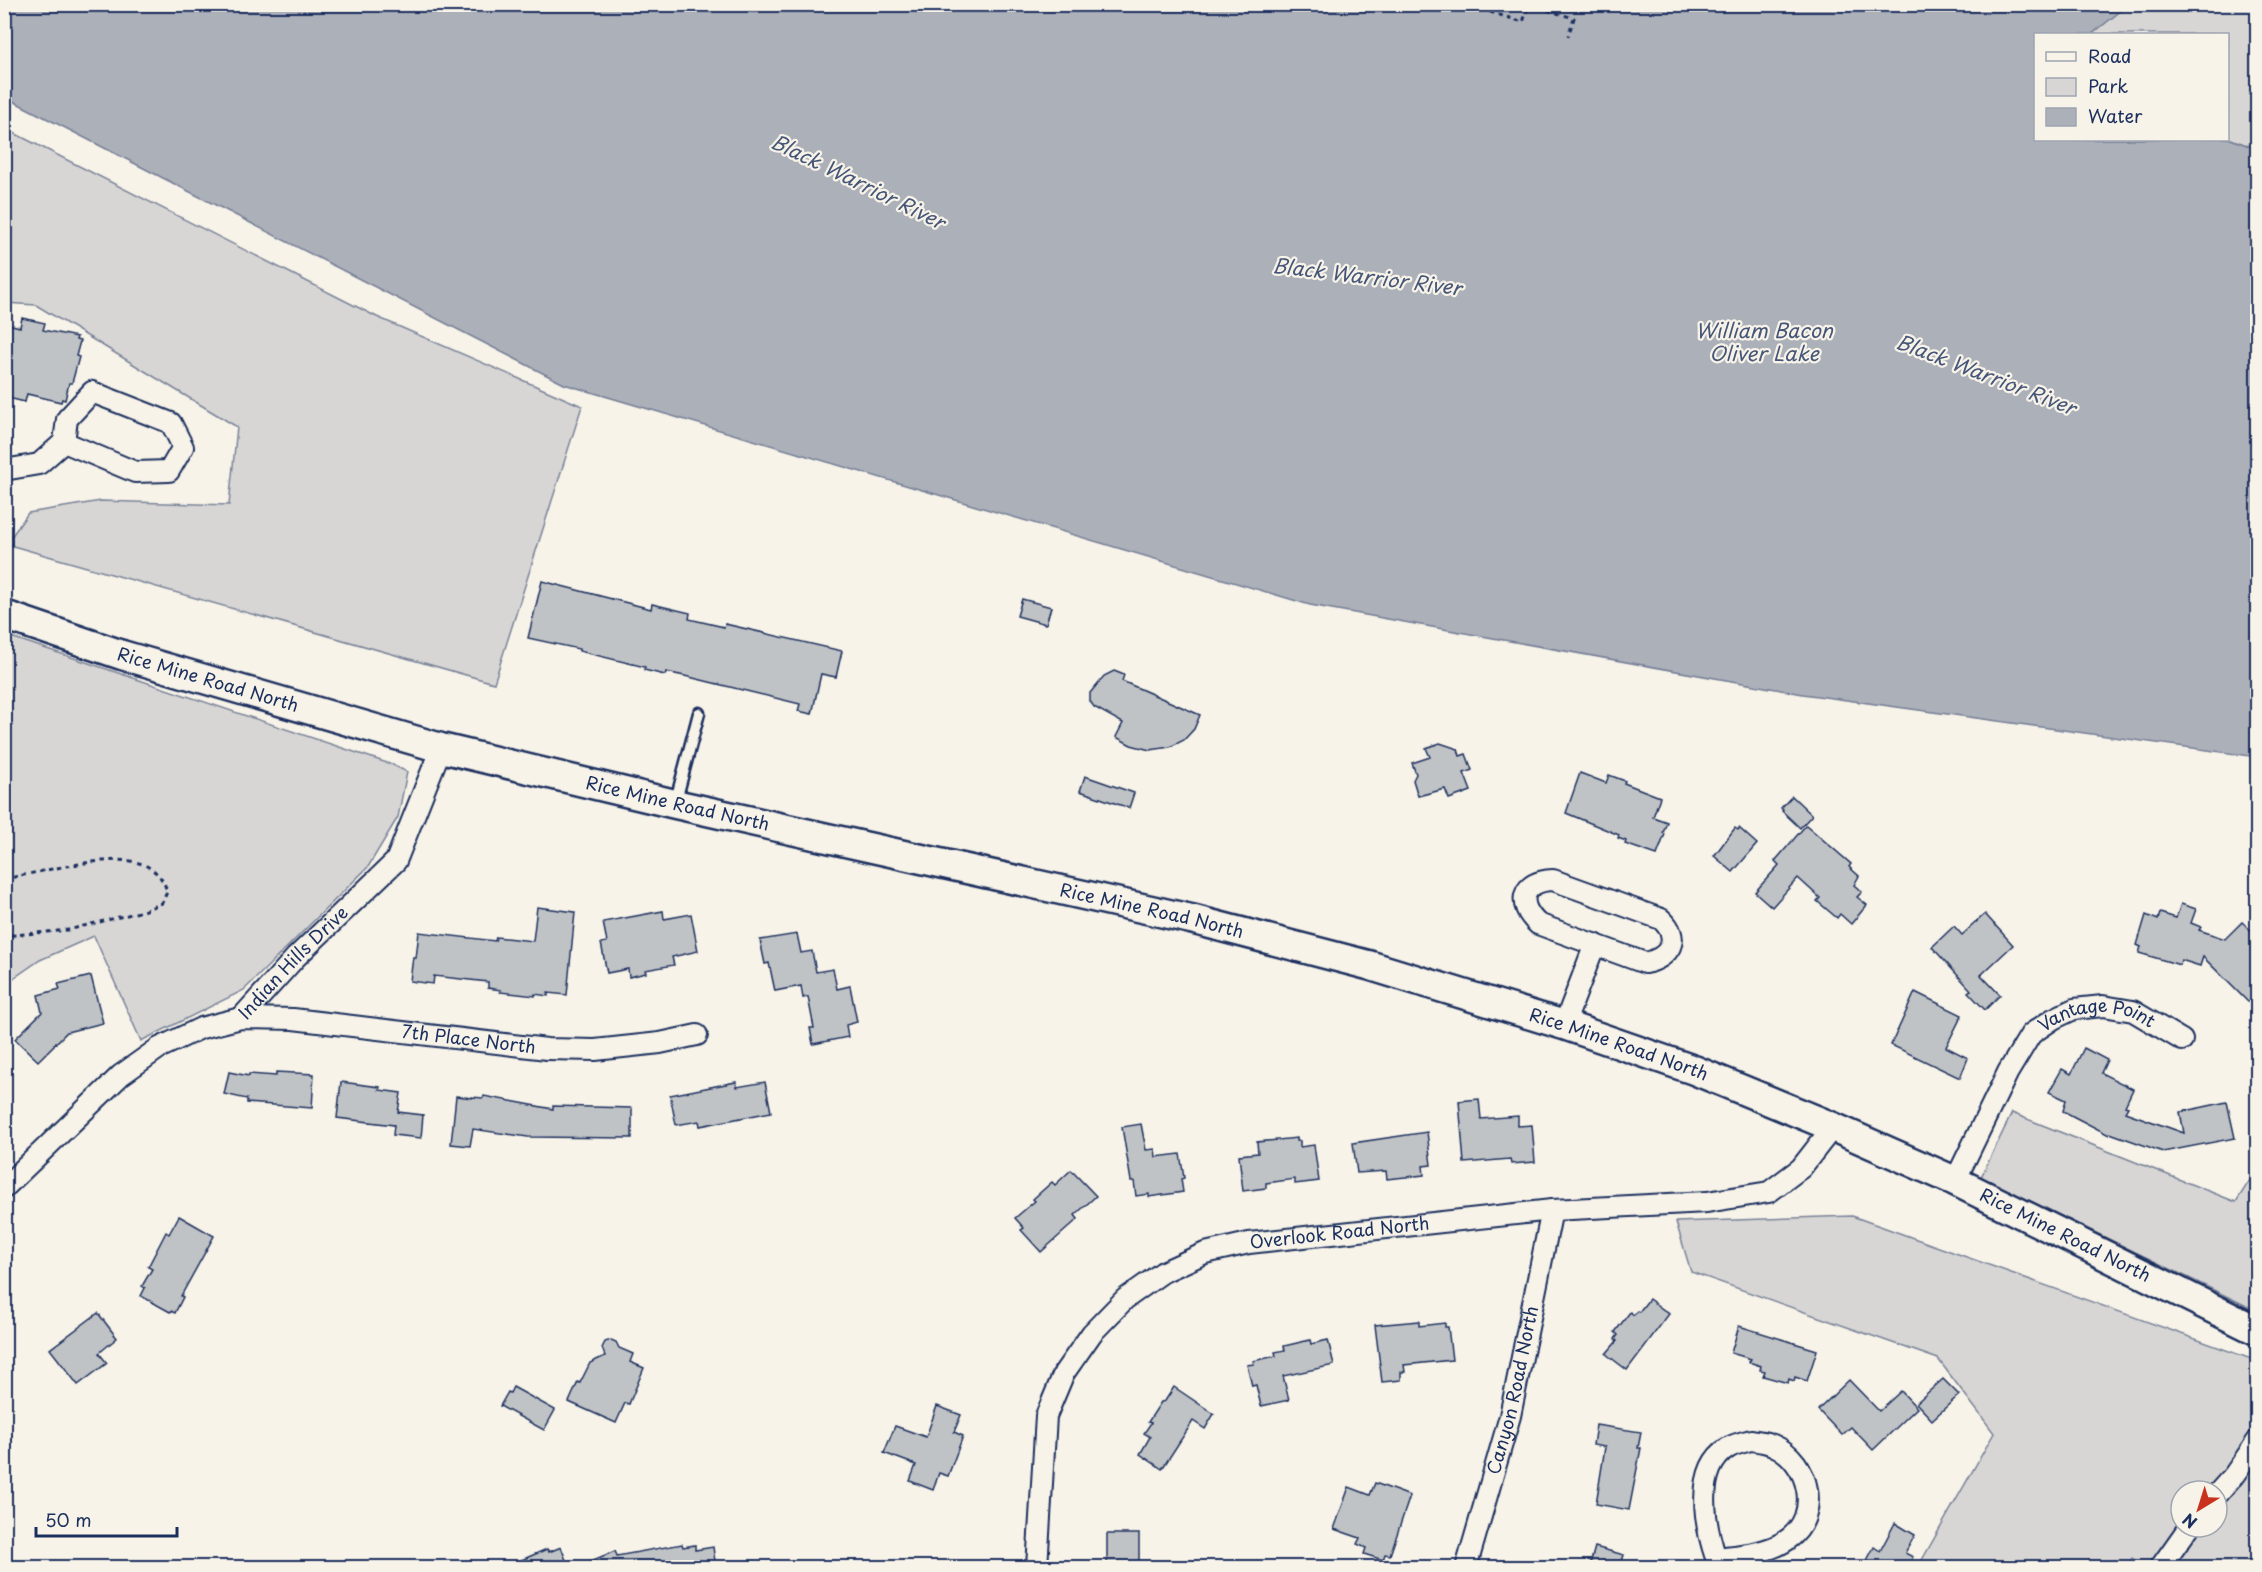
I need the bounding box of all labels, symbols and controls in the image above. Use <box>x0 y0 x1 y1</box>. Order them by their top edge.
legend <box>2034 33 2229 141</box>
text: Road <box>2088 42 2132 69</box>
text: Park <box>2088 72 2128 99</box>
text: Water <box>2088 102 2143 129</box>
water label: Black Warrior River <box>767 126 953 237</box>
water label: Black Warrior River <box>1271 250 1466 303</box>
water label: William Bacon Oliver Lake <box>1695 315 1834 368</box>
water label: Black Warrior River <box>1892 326 2083 423</box>
street label: Rice Mine Road North <box>114 639 302 718</box>
street label: Rice Mine Road North <box>583 768 772 837</box>
street label: Rice Mine Road North <box>1058 875 1247 944</box>
street label: Indian Hills Drive <box>231 899 354 1025</box>
text: Vantage Point <box>2032 991 2161 1037</box>
street label: Rice Mine Road North <box>1526 1000 1713 1087</box>
street label: 7th Place North <box>400 1017 537 1060</box>
street label: Vantage Point <box>2036 1017 2158 1043</box>
street label: Rice Mine Road North <box>1976 1180 2156 1288</box>
street label: Overlook Road North <box>1248 1208 1431 1255</box>
street label: Canyon Road North <box>1479 1303 1544 1477</box>
north arrow <box>2169 1479 2229 1539</box>
scale bar <box>36 1500 177 1538</box>
text: 50 m <box>45 1506 92 1533</box>
text: N <box>2177 1508 2202 1535</box>

